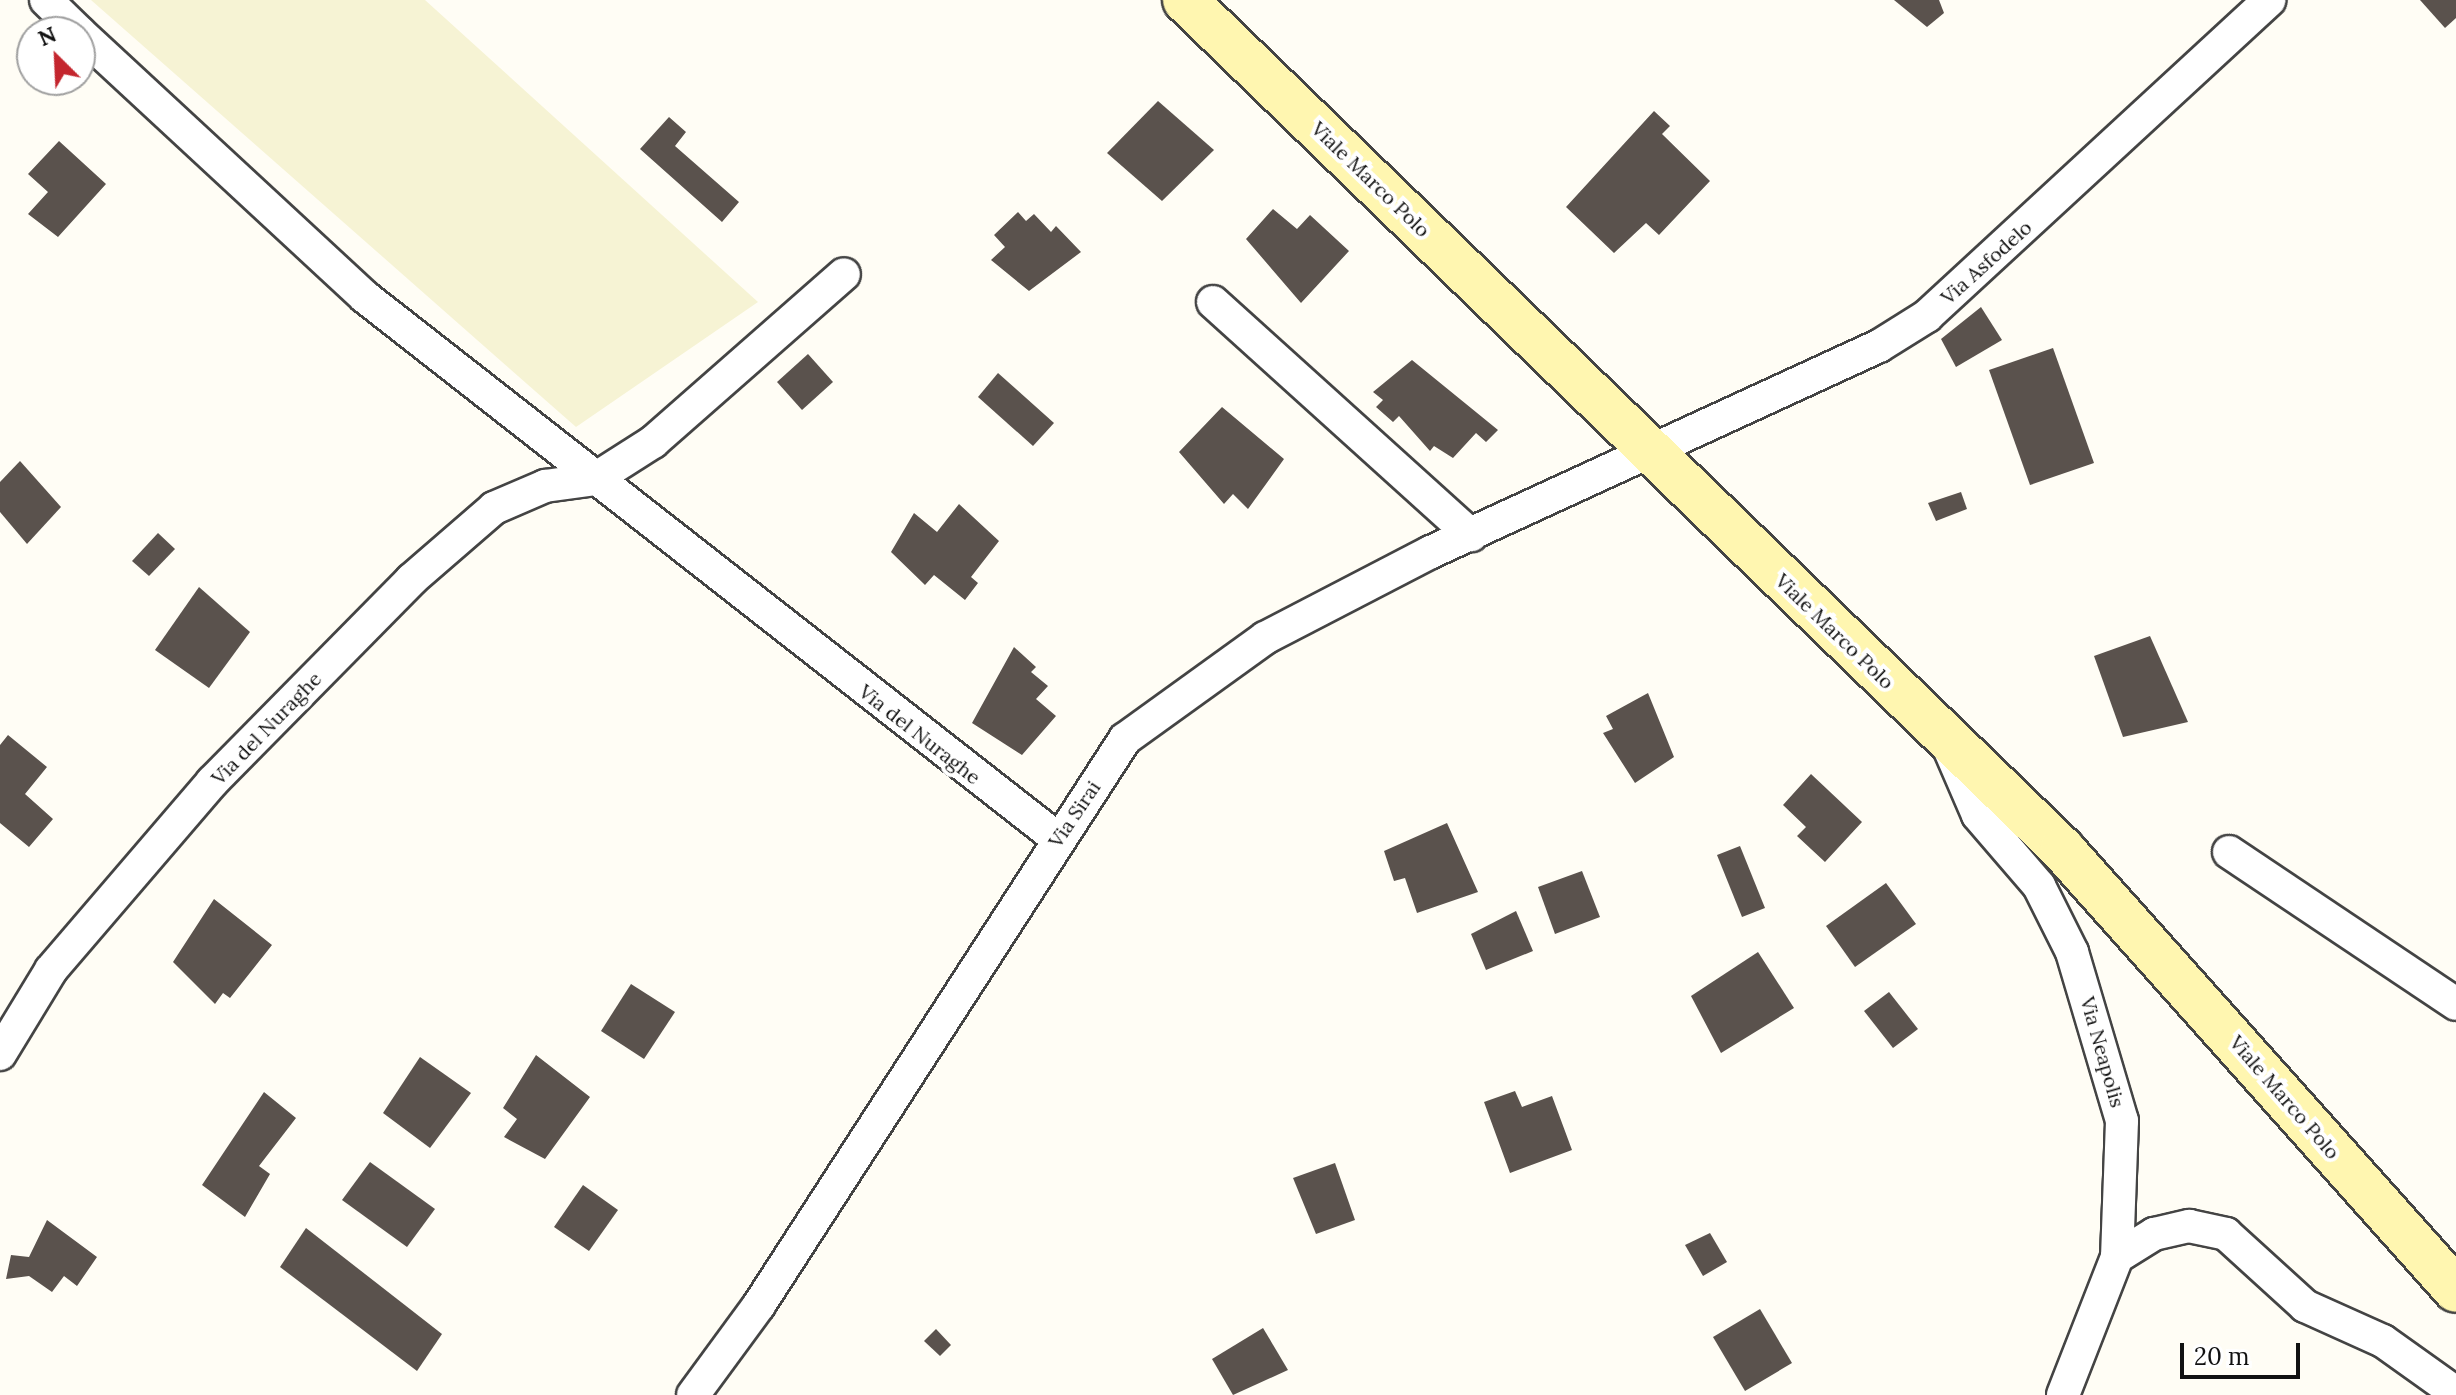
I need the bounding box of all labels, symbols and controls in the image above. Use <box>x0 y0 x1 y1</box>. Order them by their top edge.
north arrow <box>16 16 96 96</box>
text: N <box>34 20 61 52</box>
street label: Viale Marco Polo <box>1307 116 1435 242</box>
street label: Via Asfodelo <box>1936 215 2036 309</box>
street label: Viale Marco Polo <box>1771 568 1899 694</box>
street label: Via del Nuraghe <box>206 666 326 790</box>
street label: Via del Nuraghe <box>854 679 986 789</box>
street label: Via Sirai <box>1043 776 1105 852</box>
street label: Via Neapolis <box>2076 994 2130 1110</box>
street label: Viale Marco Polo <box>2225 1030 2345 1164</box>
scale bar <box>2184 1327 2304 1377</box>
text: 20 m <box>2194 1341 2250 1372</box>

